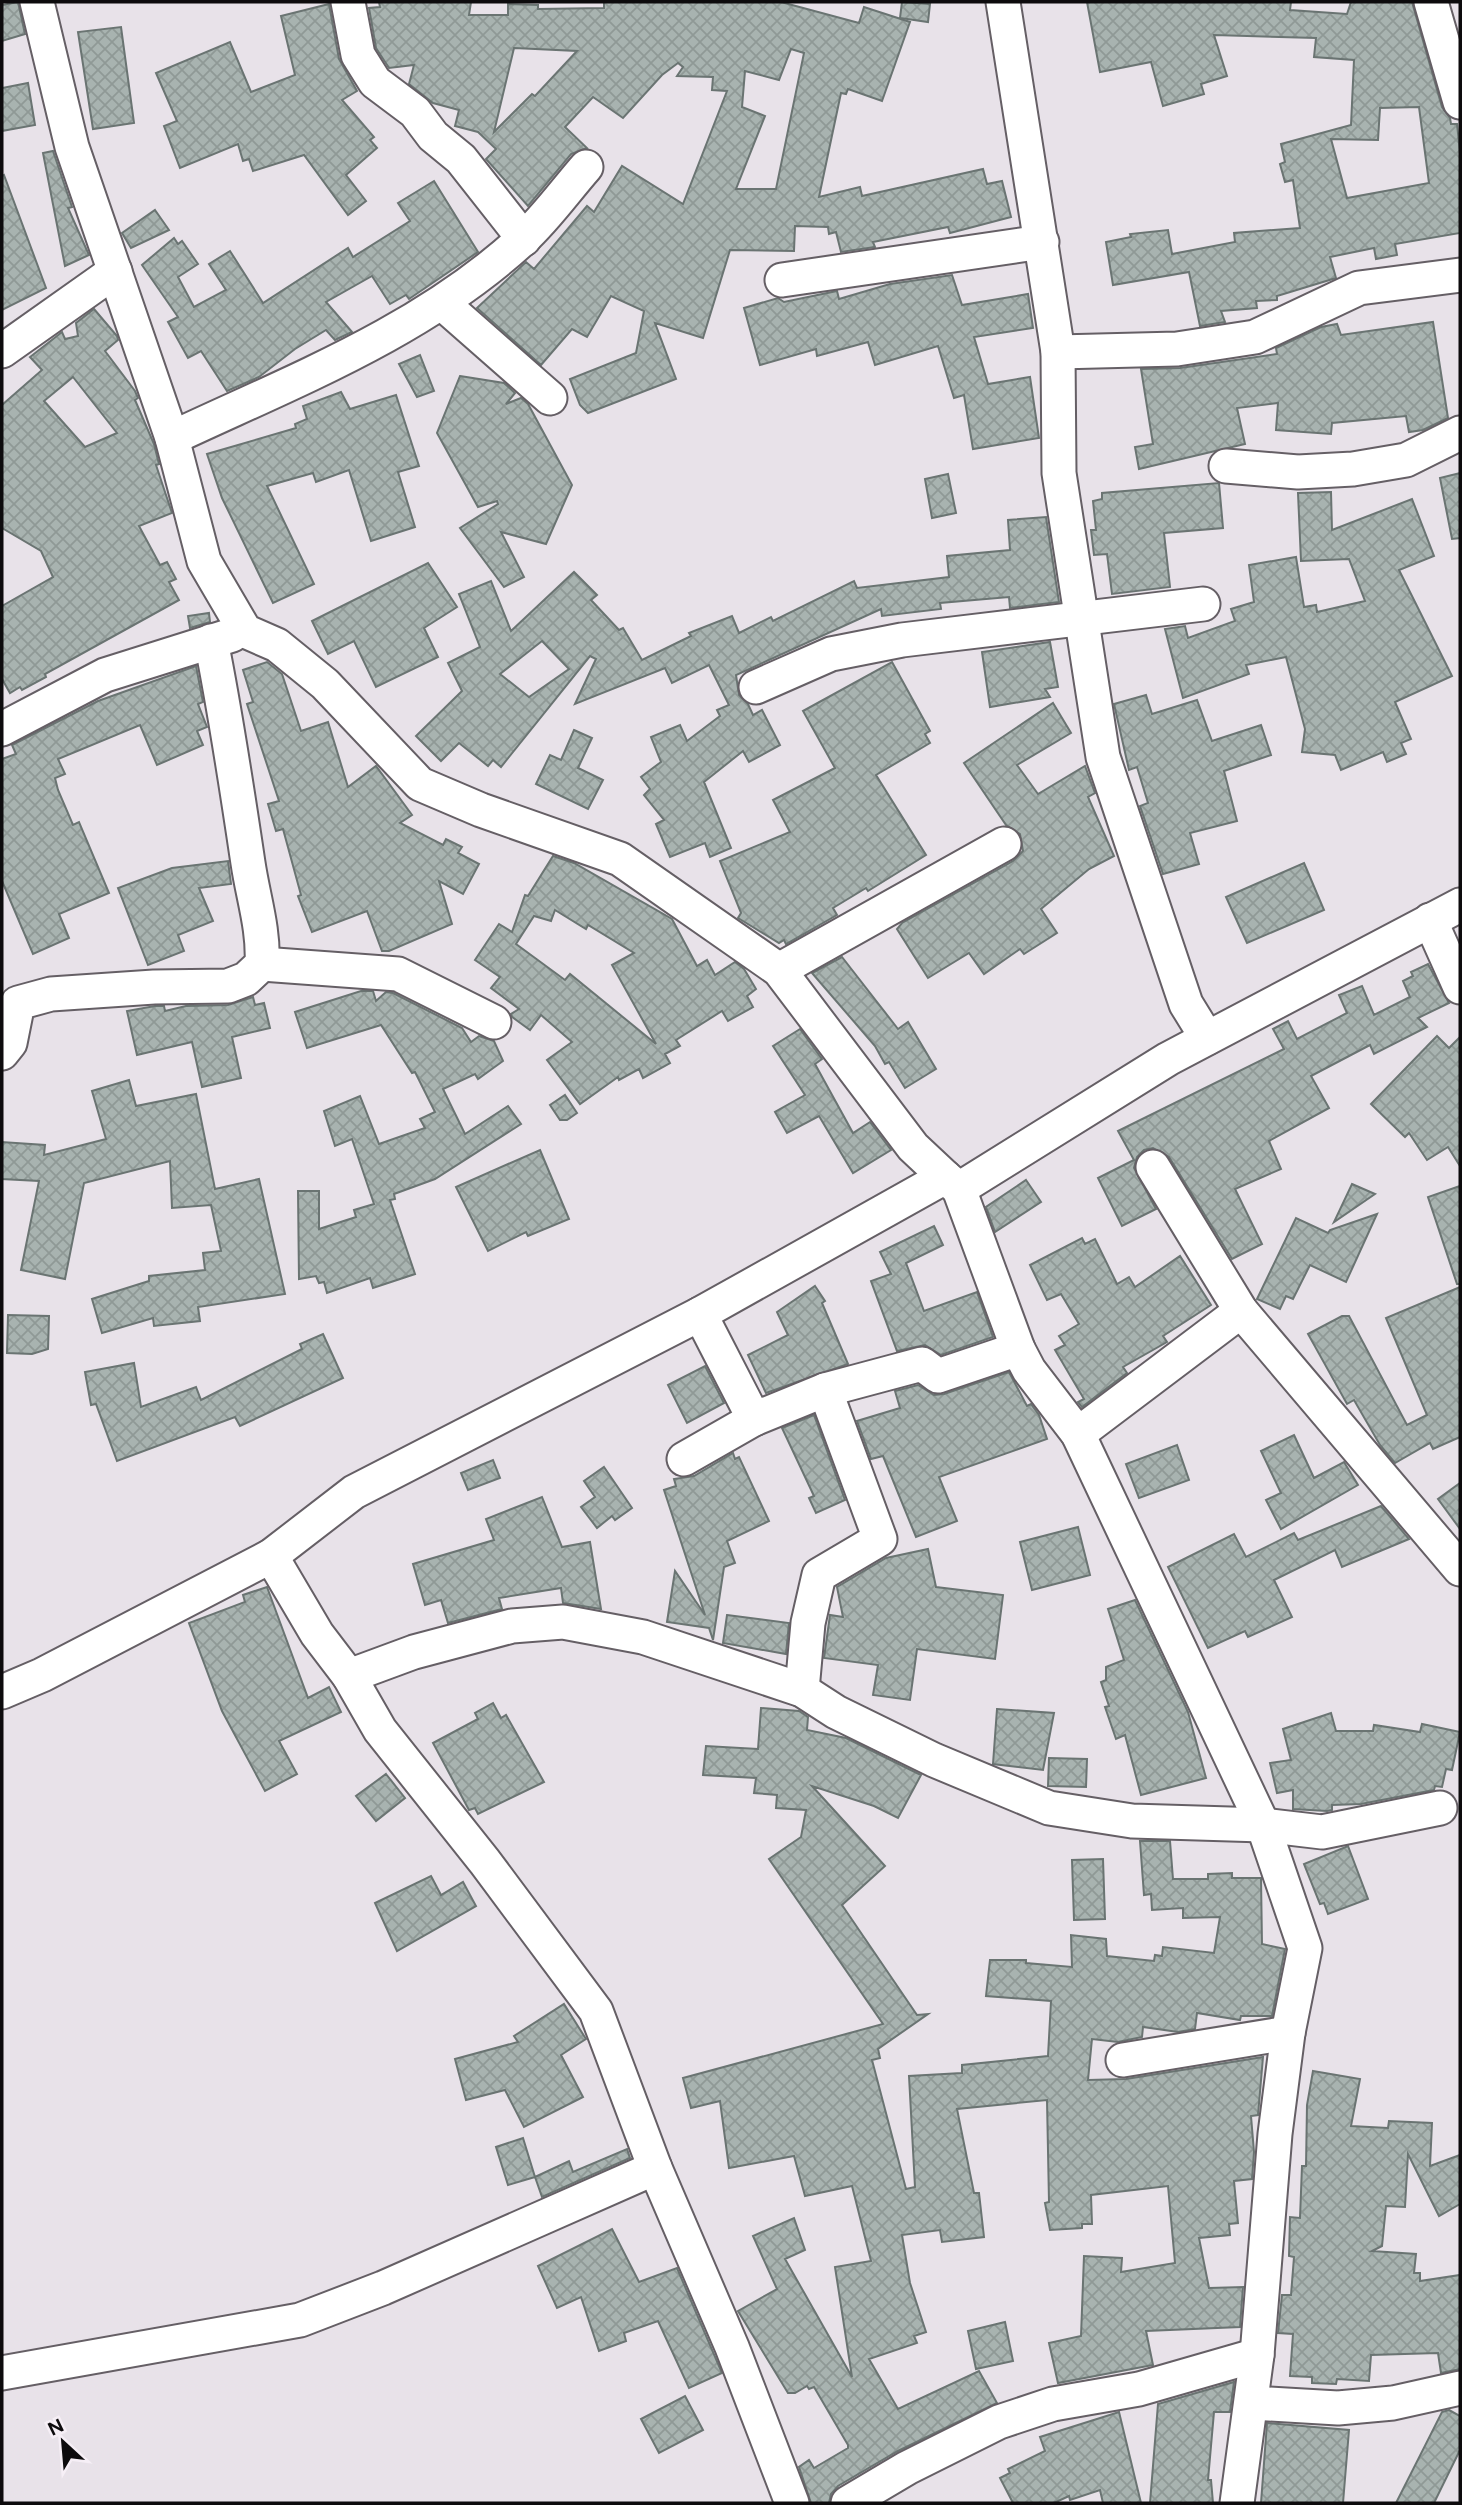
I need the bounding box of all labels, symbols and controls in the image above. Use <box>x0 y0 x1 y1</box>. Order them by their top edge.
north arrow <box>28 2407 98 2477</box>
text: N <box>44 2414 67 2441</box>

